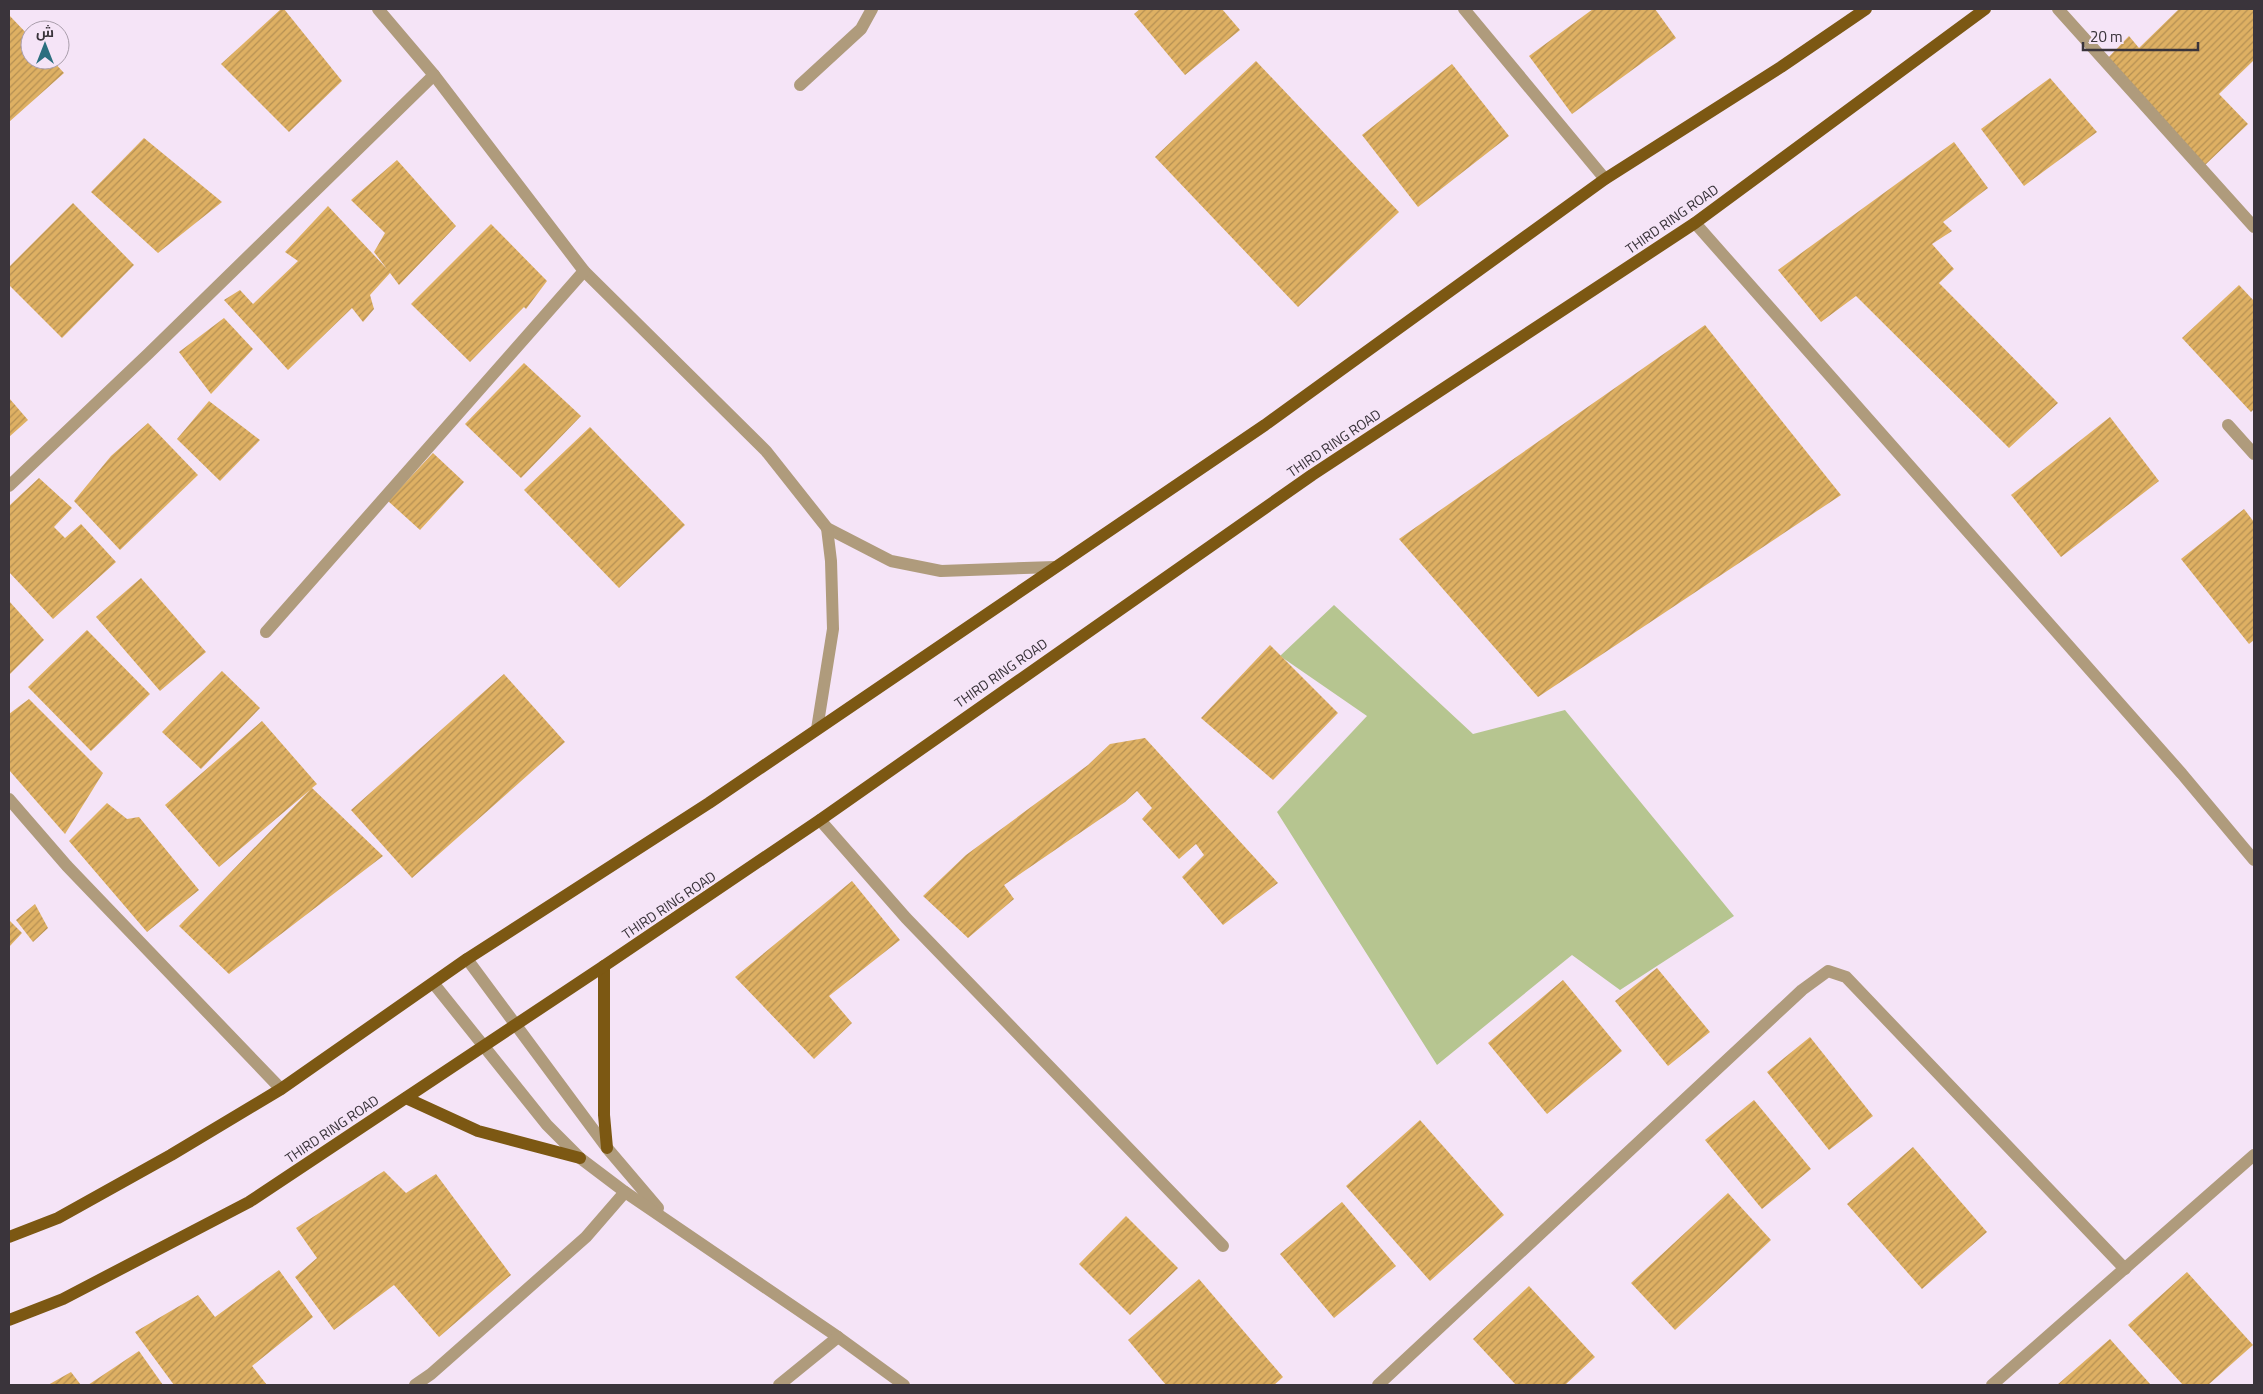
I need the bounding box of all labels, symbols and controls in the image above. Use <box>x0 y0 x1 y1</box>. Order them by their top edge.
text: ش <box>36 19 54 45</box>
north arrow <box>20 20 70 70</box>
scale bar <box>2083 20 2198 52</box>
text: 20 m <box>2090 22 2123 51</box>
street label: THIRD RING ROAD <box>1620 177 1724 261</box>
street label: THIRD RING ROAD <box>1281 402 1387 484</box>
street label: THIRD RING ROAD <box>949 631 1053 715</box>
street label: THIRD RING ROAD <box>616 864 722 946</box>
street label: THIRD RING ROAD <box>279 1088 385 1170</box>

